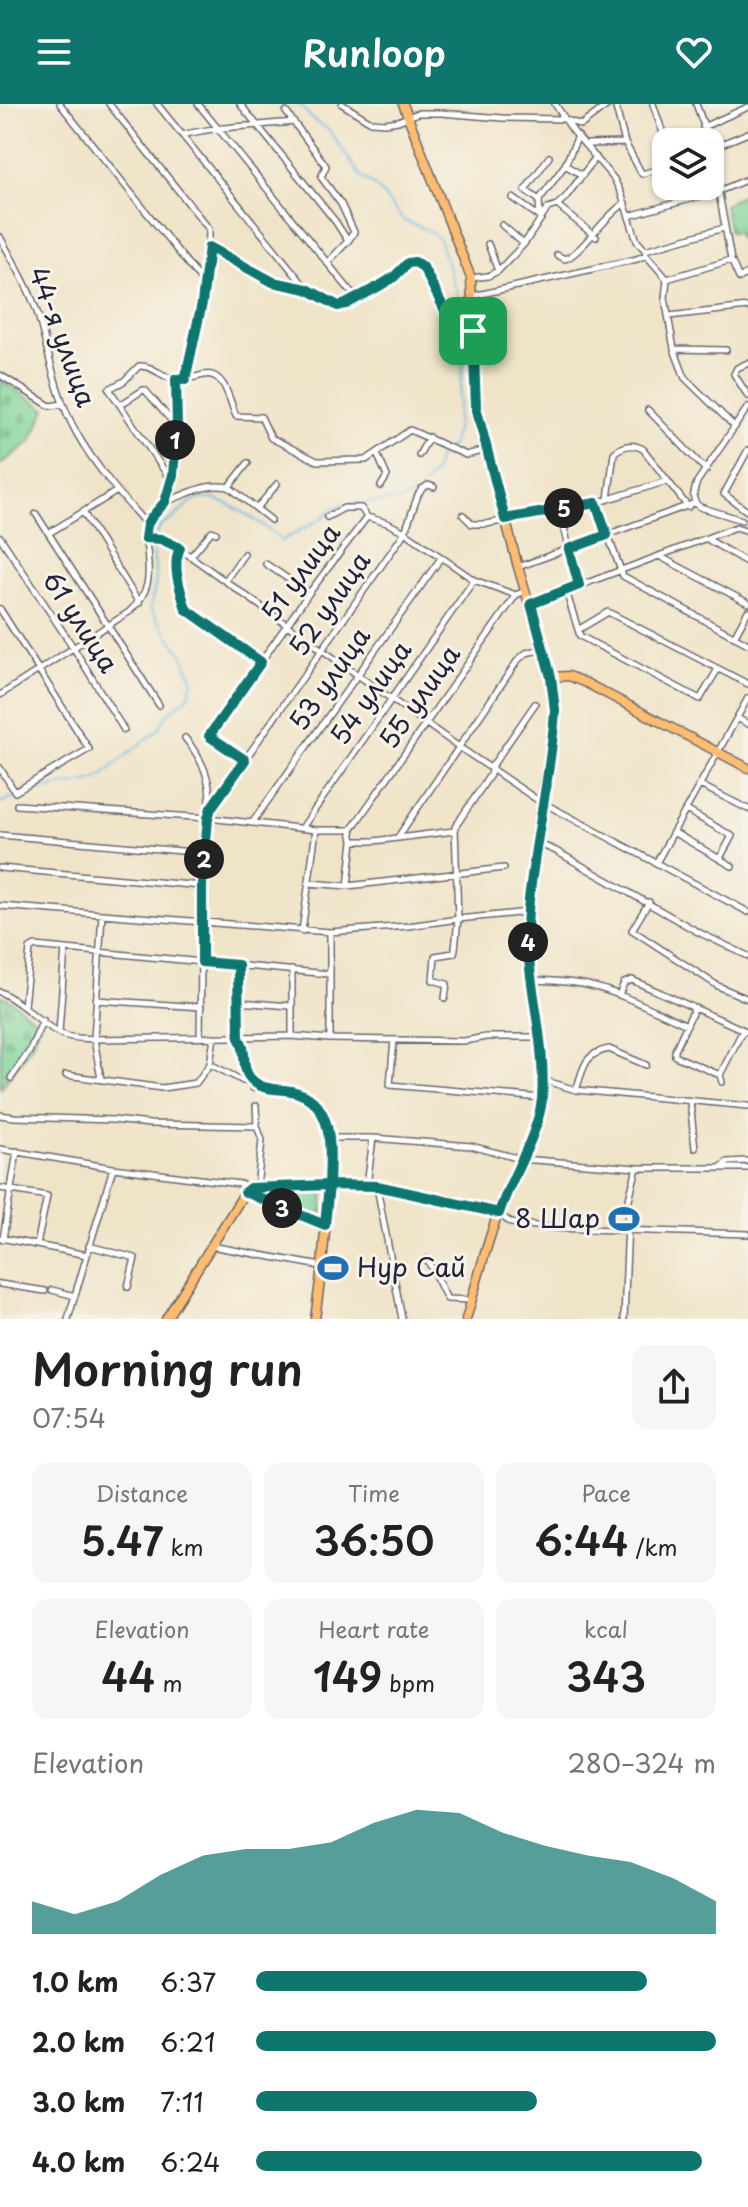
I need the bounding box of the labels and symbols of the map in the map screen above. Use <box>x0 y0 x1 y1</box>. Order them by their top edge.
street label: 44-я улица <box>20 261 107 413</box>
pin <box>439 297 507 365</box>
pin: 1 <box>155 420 195 460</box>
pin: 5 <box>544 488 584 528</box>
street label: 51 улица <box>251 514 349 629</box>
street label: 52 улица <box>278 542 379 663</box>
street label: 61 улица <box>34 563 129 680</box>
street label: 53 улица <box>279 618 379 738</box>
street label: 54 улица <box>320 632 420 752</box>
street label: 55 улица <box>369 636 469 756</box>
pin: 2 <box>184 839 224 879</box>
pin: 4 <box>508 922 548 962</box>
pin: 3 <box>262 1188 302 1228</box>
place label: 8 Шар <box>515 1198 600 1237</box>
sports icon: 8 Шар <box>607 1202 641 1236</box>
place label: Нур Сай <box>357 1247 466 1286</box>
sports icon: Нур Сай <box>316 1251 350 1285</box>

